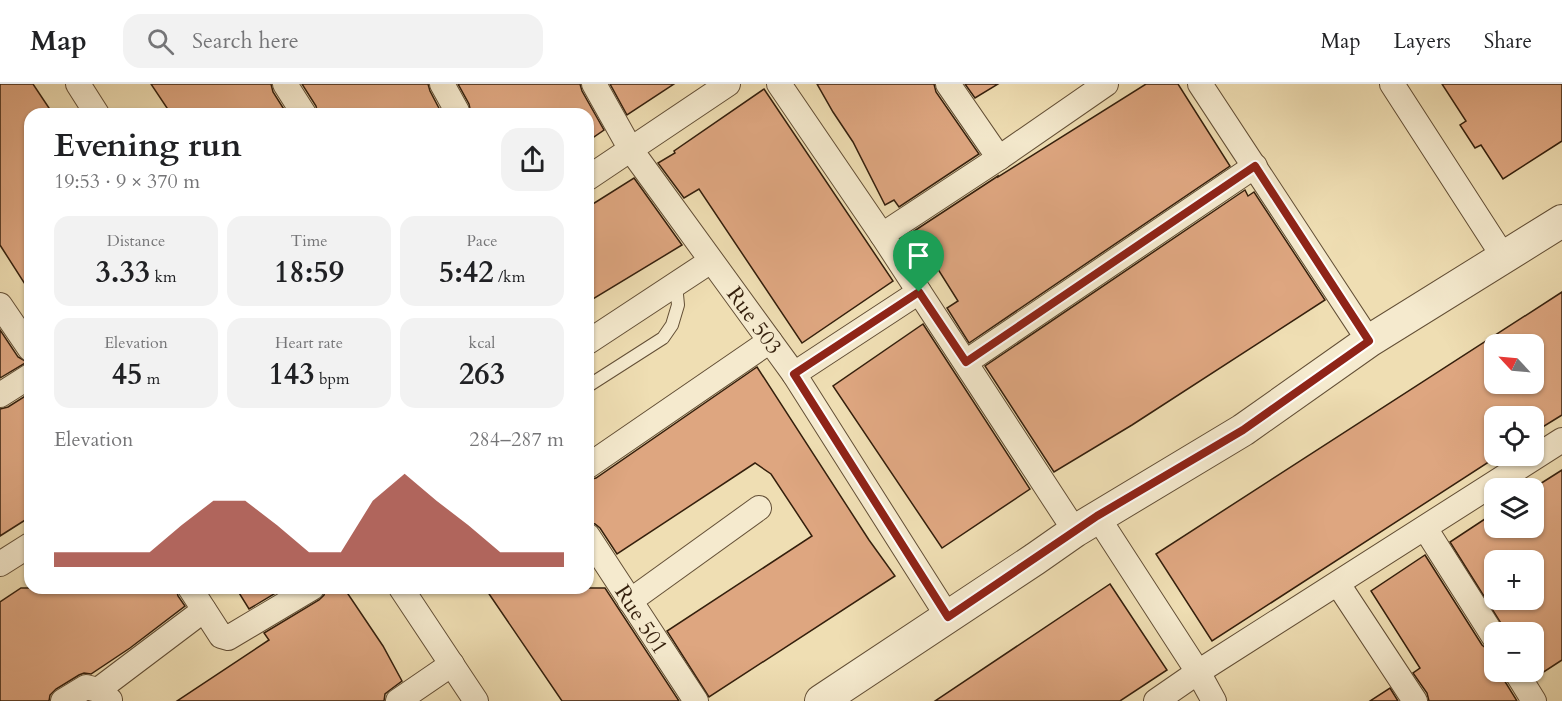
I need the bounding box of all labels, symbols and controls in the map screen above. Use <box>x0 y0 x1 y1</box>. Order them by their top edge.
search box <box>123 14 543 68</box>
text: Map <box>30 22 87 60</box>
icon: search <box>144 25 177 58</box>
text: Search here <box>192 26 299 56</box>
text: Map <box>1321 27 1361 56</box>
text: Layers <box>1394 27 1451 56</box>
text: Share <box>1484 27 1532 56</box>
text: Evening run <box>54 123 242 168</box>
button: share <box>501 128 564 191</box>
text: 19:53 · 9 × 370 m <box>54 168 200 195</box>
text: Distance <box>107 230 165 252</box>
text: Time <box>290 230 328 252</box>
text: Pace <box>467 230 497 252</box>
pin <box>893 230 944 292</box>
icon: arrive <box>902 239 935 272</box>
text: 3.33 <box>95 252 150 293</box>
text: 18:59 <box>274 252 344 293</box>
text: 5:42 <box>439 252 494 293</box>
text: km <box>150 266 177 288</box>
text: /km <box>494 266 525 288</box>
street label: Rue 503 <box>719 281 789 361</box>
text: Elevation <box>104 332 168 354</box>
text: Heart rate <box>275 332 343 354</box>
text: kcal <box>469 332 495 354</box>
north arrow <box>1484 334 1544 394</box>
map controls <box>1484 334 1544 682</box>
text: 45 <box>112 354 142 395</box>
text: 143 <box>268 354 315 395</box>
text: 263 <box>459 354 505 395</box>
text: m <box>142 368 160 390</box>
text: bpm <box>315 368 350 390</box>
button: locate <box>1484 406 1544 466</box>
text: Elevation <box>54 426 133 453</box>
text: 284–287 m <box>469 426 564 453</box>
button: layers <box>1484 478 1544 538</box>
button: + <box>1484 550 1544 610</box>
street label: Rue 501 <box>608 579 675 660</box>
button: − <box>1484 622 1544 682</box>

